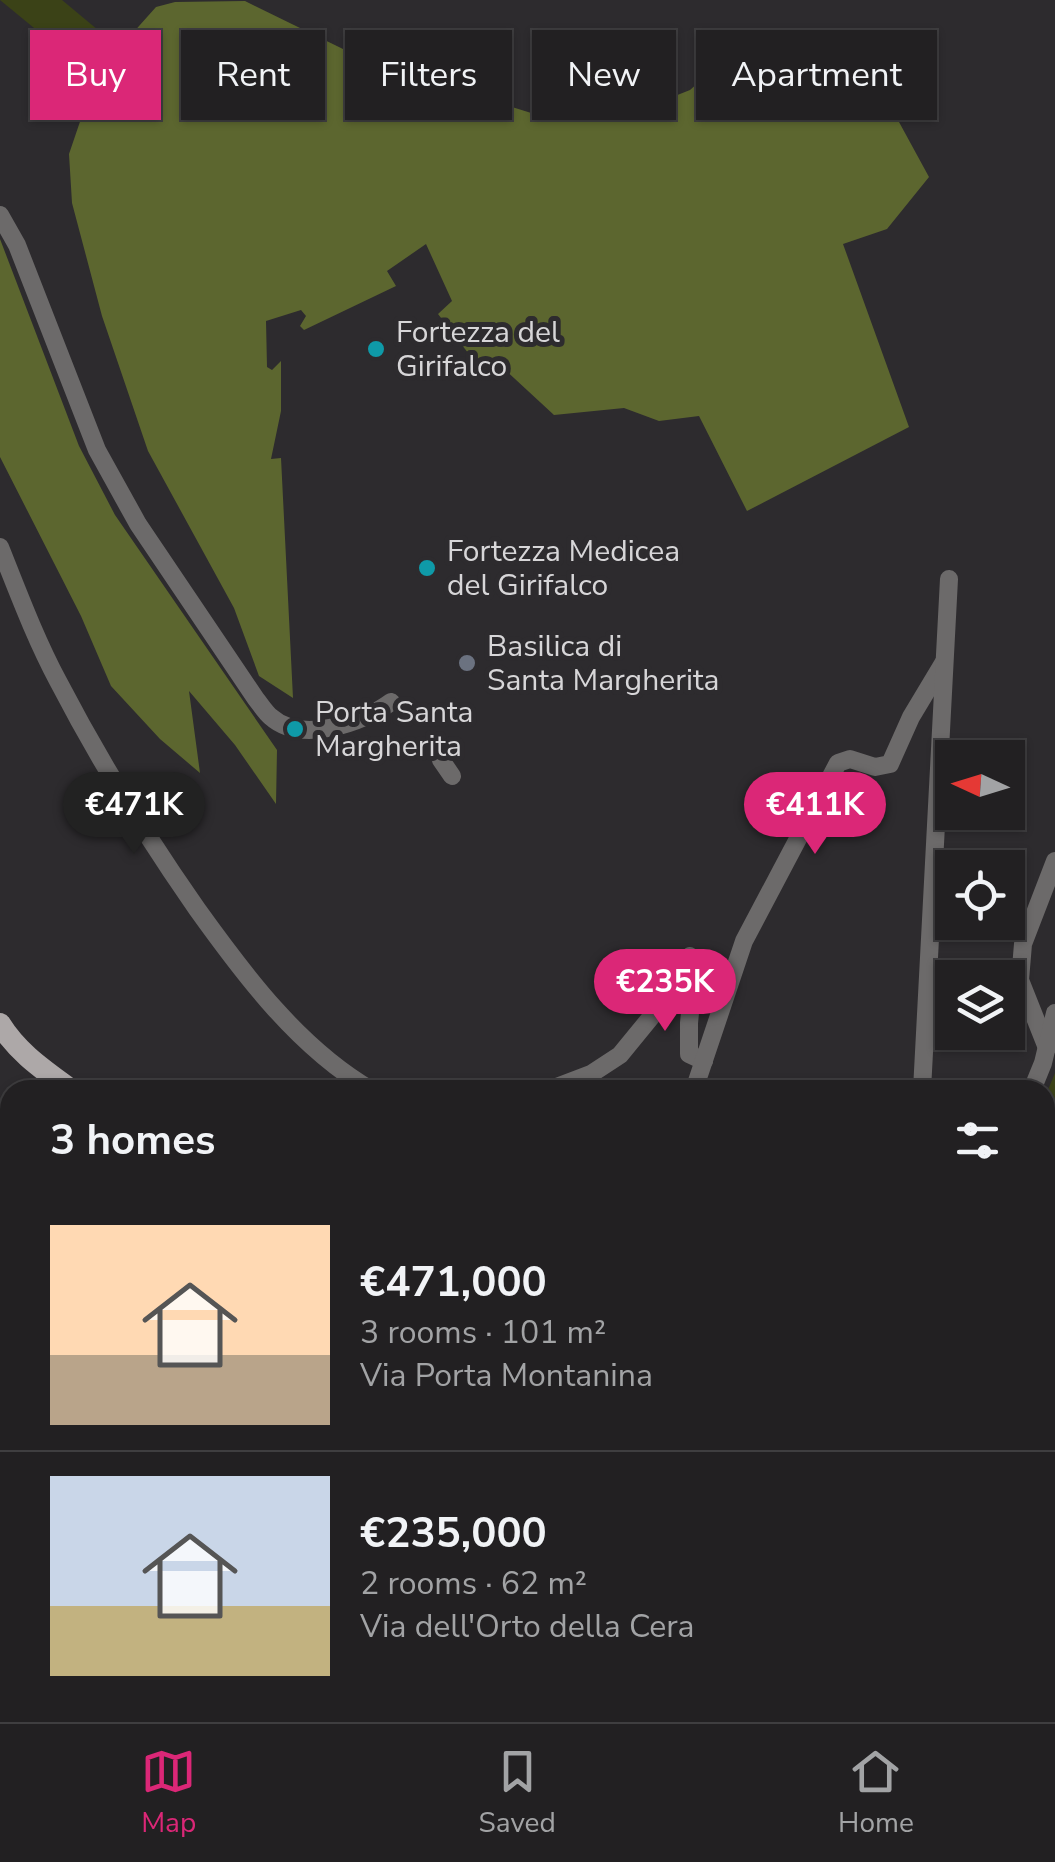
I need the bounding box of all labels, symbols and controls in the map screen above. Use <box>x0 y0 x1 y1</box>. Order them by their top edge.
chip: Buy <box>30 30 161 120</box>
chip: Rent <box>181 30 325 120</box>
chip: Filters <box>345 30 512 120</box>
chip: New <box>532 30 676 120</box>
chip: Apartment <box>696 30 937 120</box>
place label: Fortezza del Girifalco <box>396 312 560 387</box>
marker: Fortezza del Girifalco <box>365 338 387 360</box>
place label: Fortezza Medicea del Girifalco <box>447 531 680 606</box>
marker: Fortezza Medicea del Girifalco <box>416 557 438 579</box>
place label: Basilica di Santa Margherita <box>487 626 719 701</box>
marker: Basilica di Santa Margherita <box>456 652 478 674</box>
place label: Porta Santa Margherita <box>315 692 473 767</box>
marker: Porta Santa Margherita <box>284 718 306 740</box>
north arrow <box>935 740 1025 830</box>
map controls <box>935 740 1025 1050</box>
pin: €471K <box>64 772 204 857</box>
pin: €411K <box>745 772 885 857</box>
text: €471K <box>85 783 183 826</box>
text: €411K <box>766 783 864 826</box>
button: locate <box>935 850 1025 940</box>
pin: €235K <box>595 949 735 1034</box>
text: €235K <box>616 960 714 1003</box>
button: layers <box>935 960 1025 1050</box>
text: 3 homes <box>50 1112 215 1169</box>
icon: filters <box>950 1113 1005 1168</box>
text: €471,000 <box>360 1254 547 1311</box>
icon: home <box>130 1265 250 1385</box>
text: 3 rooms · 101 m² <box>360 1311 606 1354</box>
text: Via Porta Montanina <box>360 1354 653 1397</box>
text: €235,000 <box>360 1505 547 1562</box>
icon: home <box>130 1516 250 1636</box>
text: 2 rooms · 62 m² <box>360 1562 587 1605</box>
text: Via dell'Orto della Cera <box>360 1605 695 1648</box>
tab: Map <box>141 1744 196 1842</box>
tab: Saved <box>478 1744 556 1842</box>
tab: Home <box>838 1744 914 1842</box>

